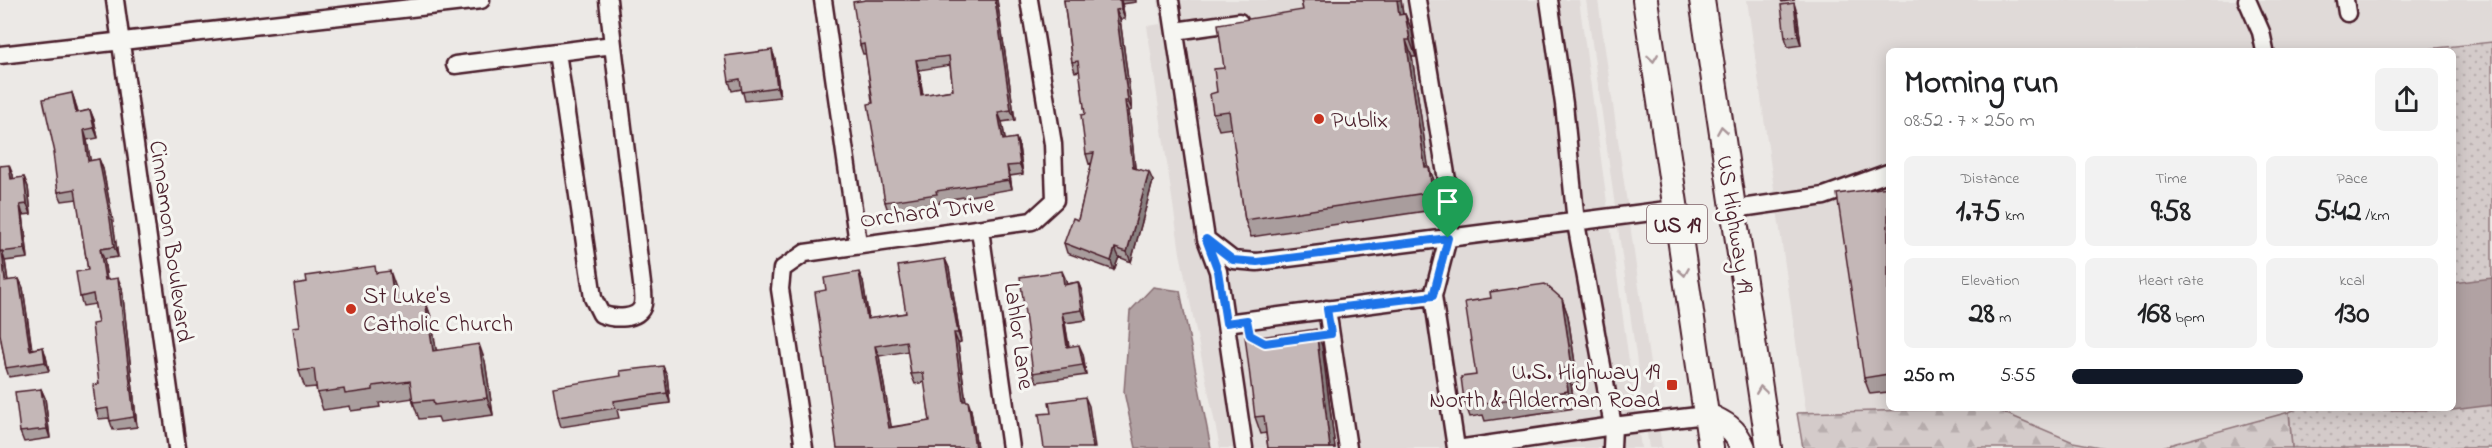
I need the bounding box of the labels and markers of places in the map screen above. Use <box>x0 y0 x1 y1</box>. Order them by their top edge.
place label: Publix <box>1331 104 1388 139</box>
marker: Publix <box>1312 112 1326 126</box>
pin <box>1422 176 1473 238</box>
place label: St Luke's Catholic Church <box>363 280 513 343</box>
marker: St Luke's Catholic Church <box>344 302 358 316</box>
place label: U.S. Highway 19 North & Alderman Road <box>1429 356 1661 419</box>
marker: U.S. Highway 19 North & Alderman Road <box>1665 378 1679 392</box>

